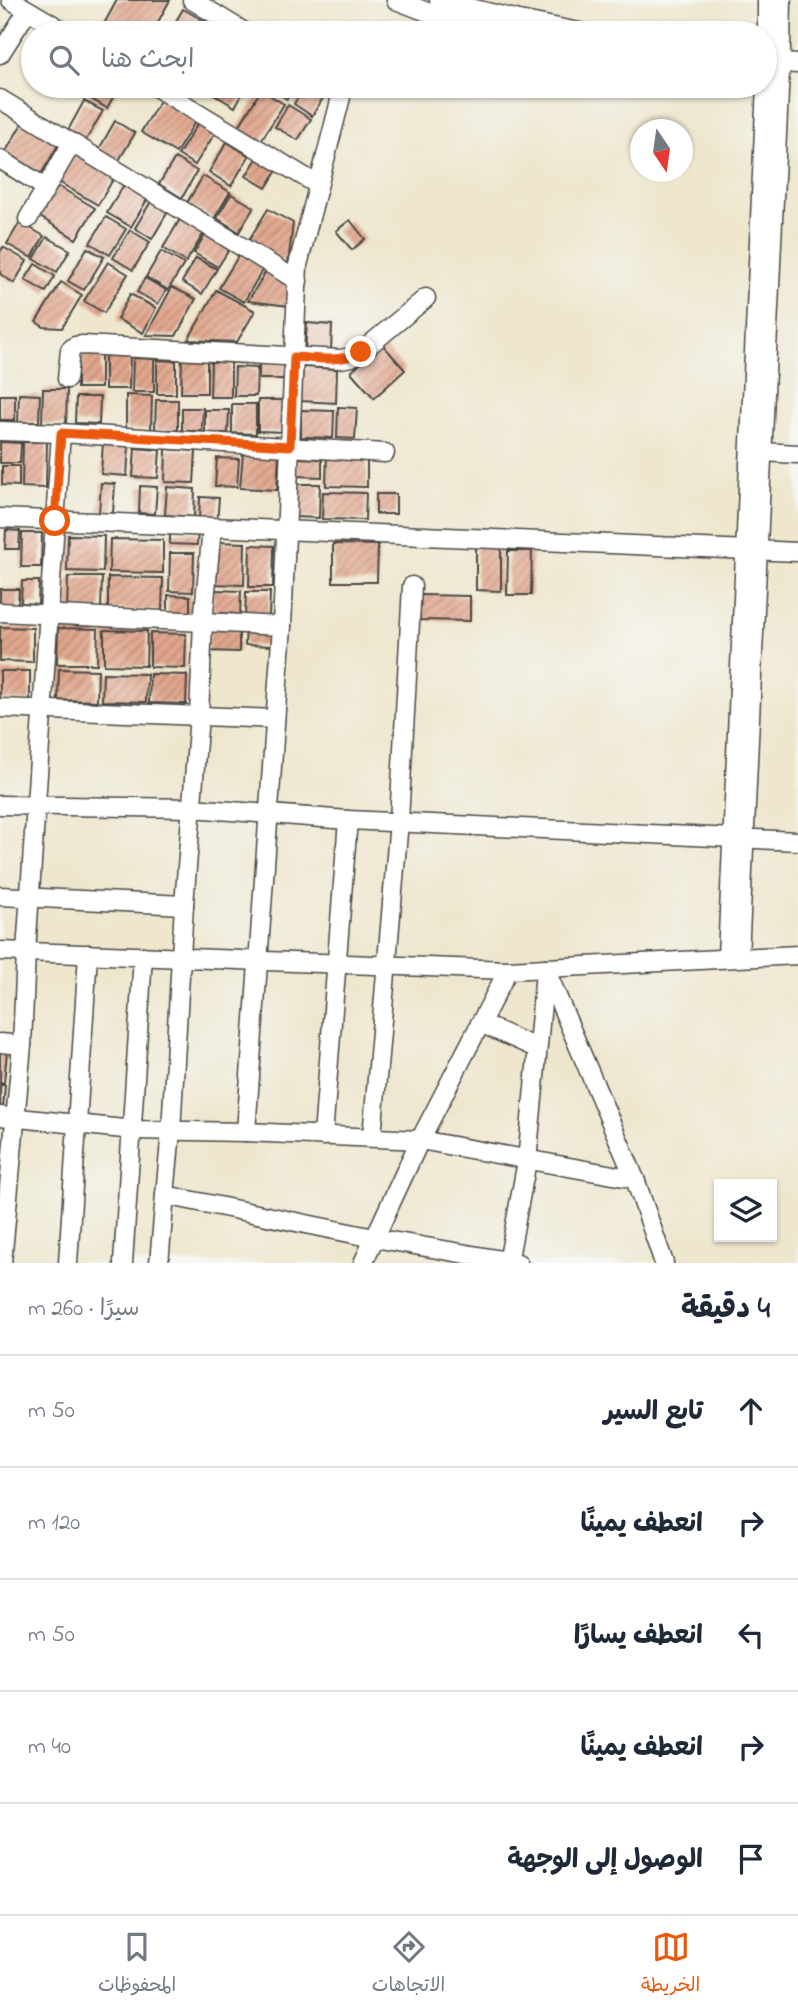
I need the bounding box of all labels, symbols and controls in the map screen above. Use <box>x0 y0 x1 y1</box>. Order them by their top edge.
search box <box>21 21 777 98</box>
icon: search <box>45 41 83 79</box>
text: ابحث هنا <box>101 42 194 80</box>
north arrow <box>630 119 693 182</box>
route end <box>345 336 376 367</box>
route start <box>39 505 70 536</box>
map controls <box>714 1179 777 1242</box>
button: layers <box>714 1179 777 1242</box>
text: 4 دقيقة <box>681 1288 770 1332</box>
text: سيرًا · 260 m <box>28 1293 140 1326</box>
icon: ahead <box>732 1392 770 1430</box>
text: تابع السير <box>604 1394 703 1432</box>
text: 50 m <box>28 1395 75 1428</box>
icon: right <box>732 1504 770 1542</box>
text: انعطف يمينًا <box>580 1506 703 1544</box>
text: 120 m <box>28 1507 80 1540</box>
icon: left <box>732 1616 770 1654</box>
text: انعطف يسارًا <box>574 1618 703 1656</box>
text: 50 m <box>28 1619 75 1652</box>
icon: right <box>732 1728 770 1766</box>
text: انعطف يمينًا <box>580 1730 703 1768</box>
text: 40 m <box>28 1731 71 1764</box>
icon: arrive <box>732 1840 770 1878</box>
text: الوصول إلى الوجهة <box>507 1842 703 1880</box>
tab: المحفوظات <box>98 1928 176 2001</box>
tab: الاتجاهات <box>372 1928 445 2001</box>
tab: الخريطة <box>641 1928 700 2001</box>

